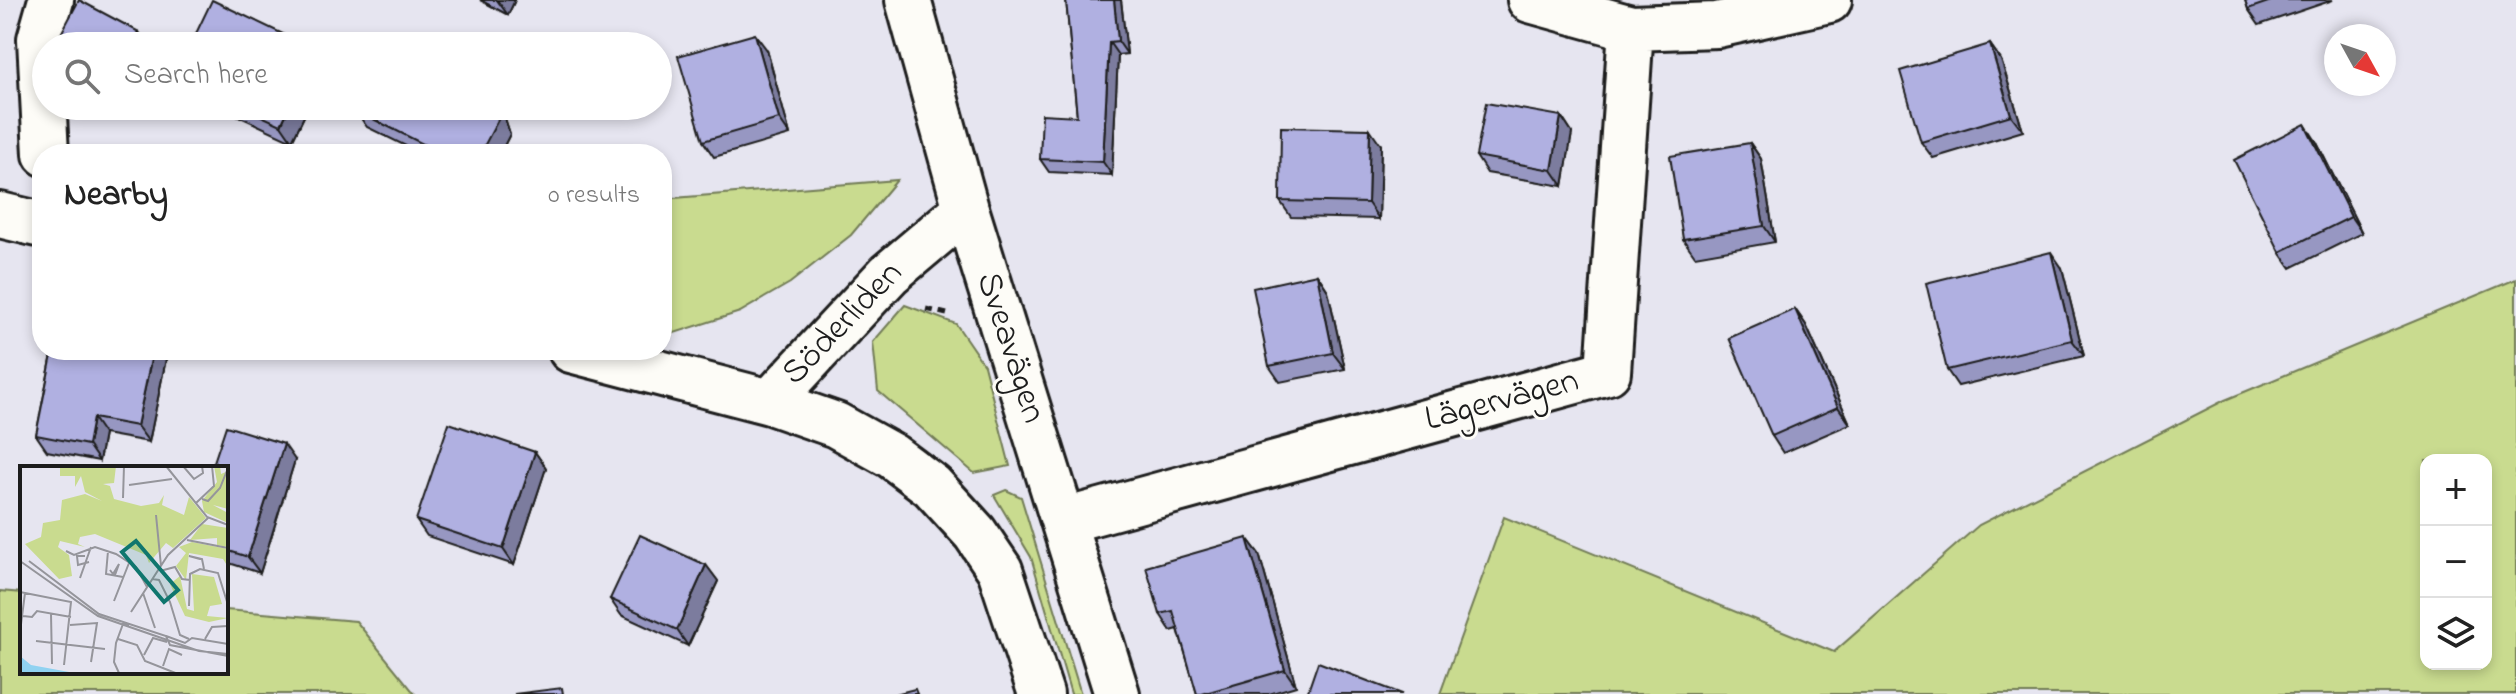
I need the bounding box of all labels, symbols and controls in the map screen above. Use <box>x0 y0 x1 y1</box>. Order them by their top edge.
north arrow <box>2324 24 2396 96</box>
search box <box>32 32 672 120</box>
icon: search <box>60 54 104 98</box>
text: Search here <box>124 54 268 98</box>
text: Nearby <box>64 171 168 221</box>
text: 0 results <box>548 177 640 215</box>
street label: Söderliden <box>770 249 916 399</box>
street label: Sveavägen <box>961 266 1059 430</box>
street label: Lägervägen <box>1419 355 1585 447</box>
map controls <box>2420 454 2492 670</box>
button: + <box>2420 454 2492 526</box>
inset map <box>20 466 228 674</box>
button: − <box>2420 526 2492 598</box>
button: layers <box>2420 598 2492 670</box>

